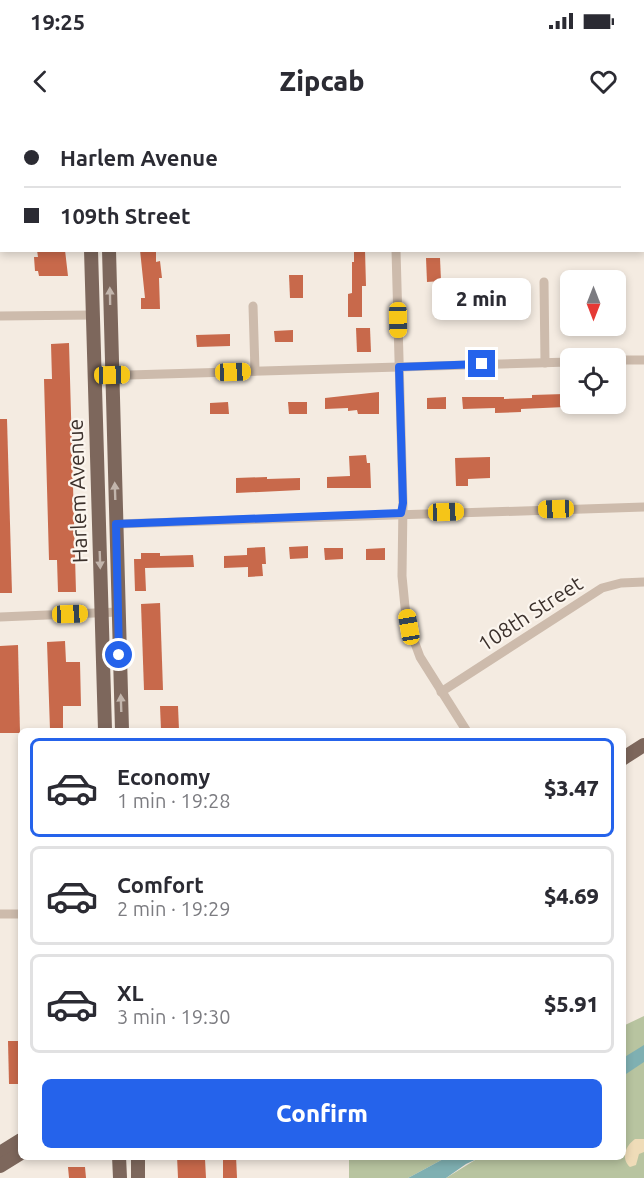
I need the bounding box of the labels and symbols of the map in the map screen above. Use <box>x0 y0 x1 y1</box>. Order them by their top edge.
north arrow <box>560 270 626 336</box>
callout: 2 min <box>432 277 532 319</box>
one-way arrow <box>105 287 115 306</box>
car <box>389 302 407 338</box>
route end <box>468 350 495 377</box>
car <box>215 362 251 382</box>
car <box>94 366 130 384</box>
street label: Harlem Avenue <box>62 419 92 563</box>
one-way arrow <box>110 481 120 500</box>
car <box>538 499 574 519</box>
car <box>428 502 464 522</box>
one-way arrow <box>95 551 105 570</box>
street label: 108th Street <box>473 570 587 656</box>
car <box>52 604 88 624</box>
car <box>397 608 421 646</box>
route start <box>105 641 132 668</box>
one-way arrow <box>116 694 125 713</box>

